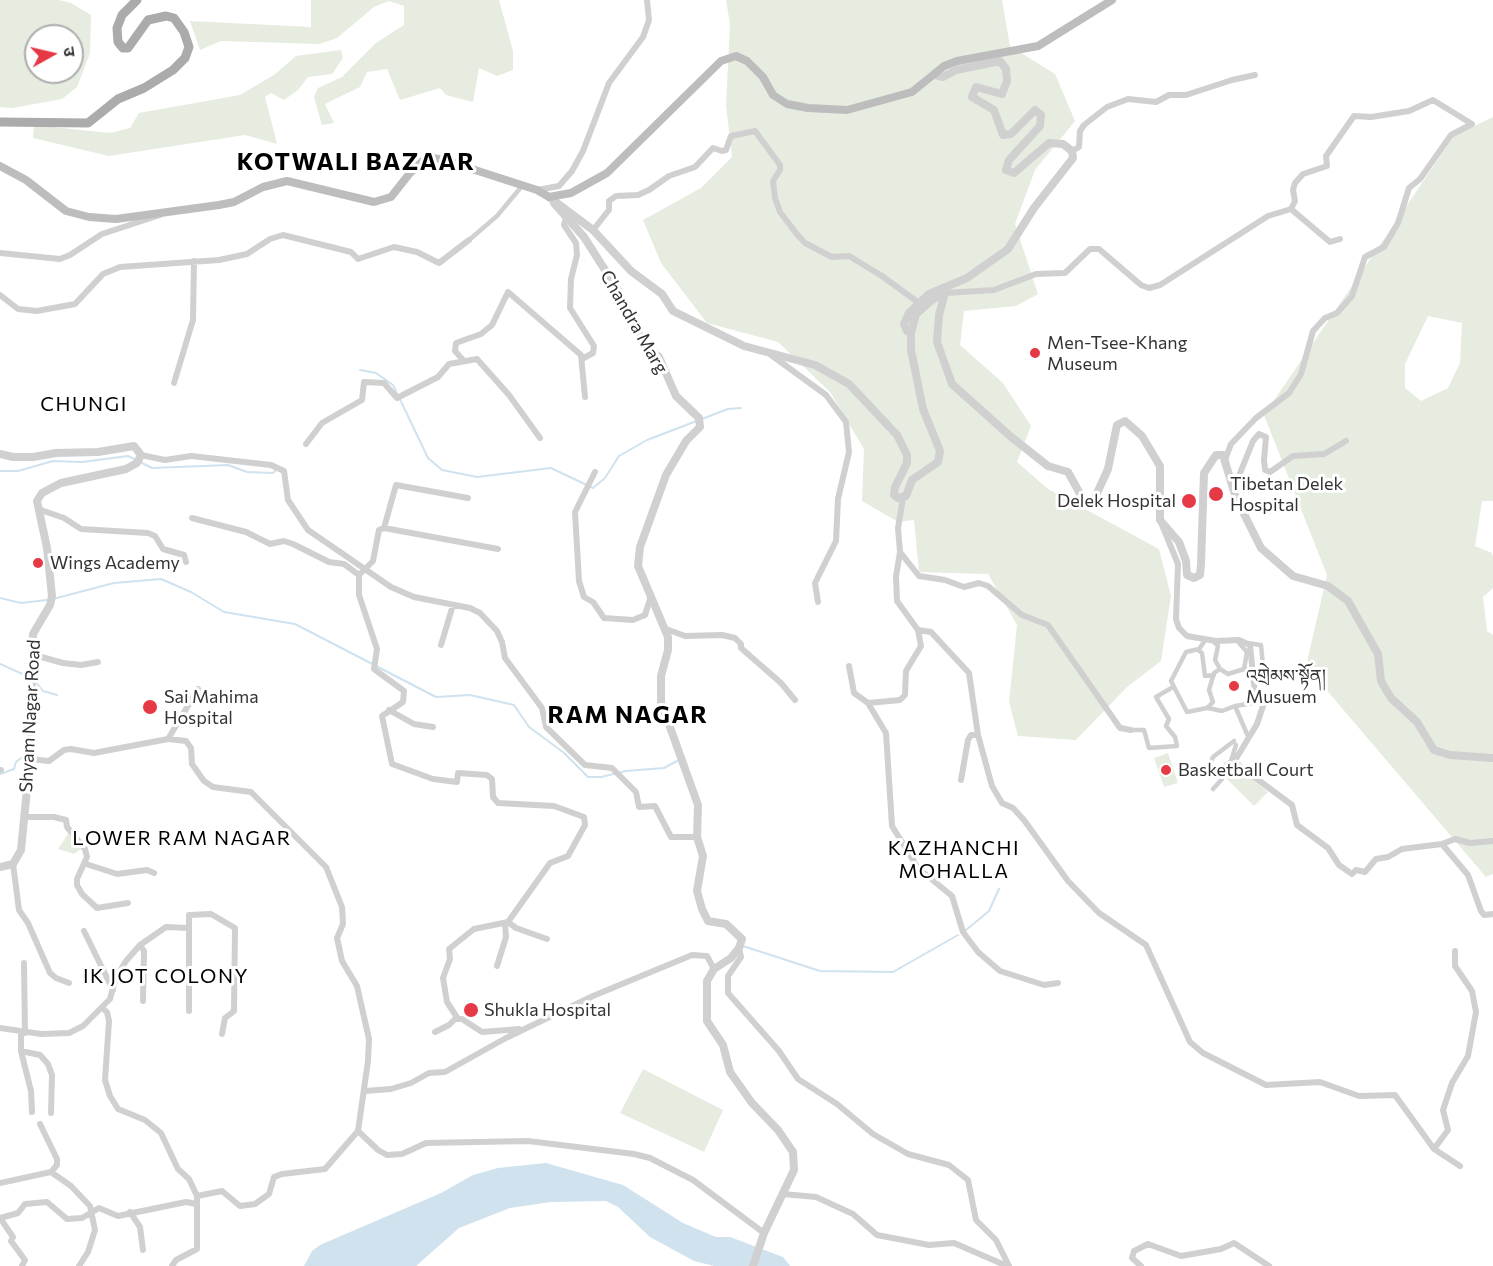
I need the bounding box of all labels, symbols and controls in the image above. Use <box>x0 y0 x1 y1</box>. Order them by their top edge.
north arrow <box>24 24 84 84</box>
text: उ <box>60 46 80 58</box>
district label: KOTWALI BAZAAR <box>237 148 475 176</box>
street label: Chandra Marg <box>596 266 672 378</box>
place label: Men-Tsee-Khang Museum <box>1047 332 1187 374</box>
marker: Men-Tsee-Khang Museum <box>1028 346 1042 360</box>
district label: CHUNGI <box>40 392 128 416</box>
place label: Tibetan Delek Hospital <box>1230 473 1343 516</box>
marker: Tibetan Delek Hospital <box>1207 485 1225 503</box>
place label: Delek Hospital <box>1057 490 1176 512</box>
marker: Delek Hospital <box>1180 492 1198 510</box>
place label: Wings Academy <box>50 552 180 574</box>
marker: Wings Academy <box>31 556 45 570</box>
street label: Shyam Nagar Road <box>15 639 45 793</box>
place label: འགྲེམས་སྟོན། Musuem <box>1246 665 1326 708</box>
marker: འགྲེམས་སྟོན། Musuem <box>1227 679 1241 693</box>
place label: Sai Mahima Hospital <box>164 686 259 728</box>
marker: Sai Mahima Hospital <box>141 698 159 716</box>
district label: RAM NAGAR <box>548 701 708 729</box>
place label: Basketball Court <box>1178 759 1314 781</box>
marker: Basketball Court <box>1159 763 1173 777</box>
district label: LOWER RAM NAGAR <box>72 826 292 850</box>
district label: KAZHANCHI MOHALLA <box>888 836 1020 883</box>
district label: IK JOT COLONY <box>83 964 249 988</box>
place label: Shukla Hospital <box>484 999 611 1021</box>
marker: Shukla Hospital <box>462 1001 480 1019</box>

